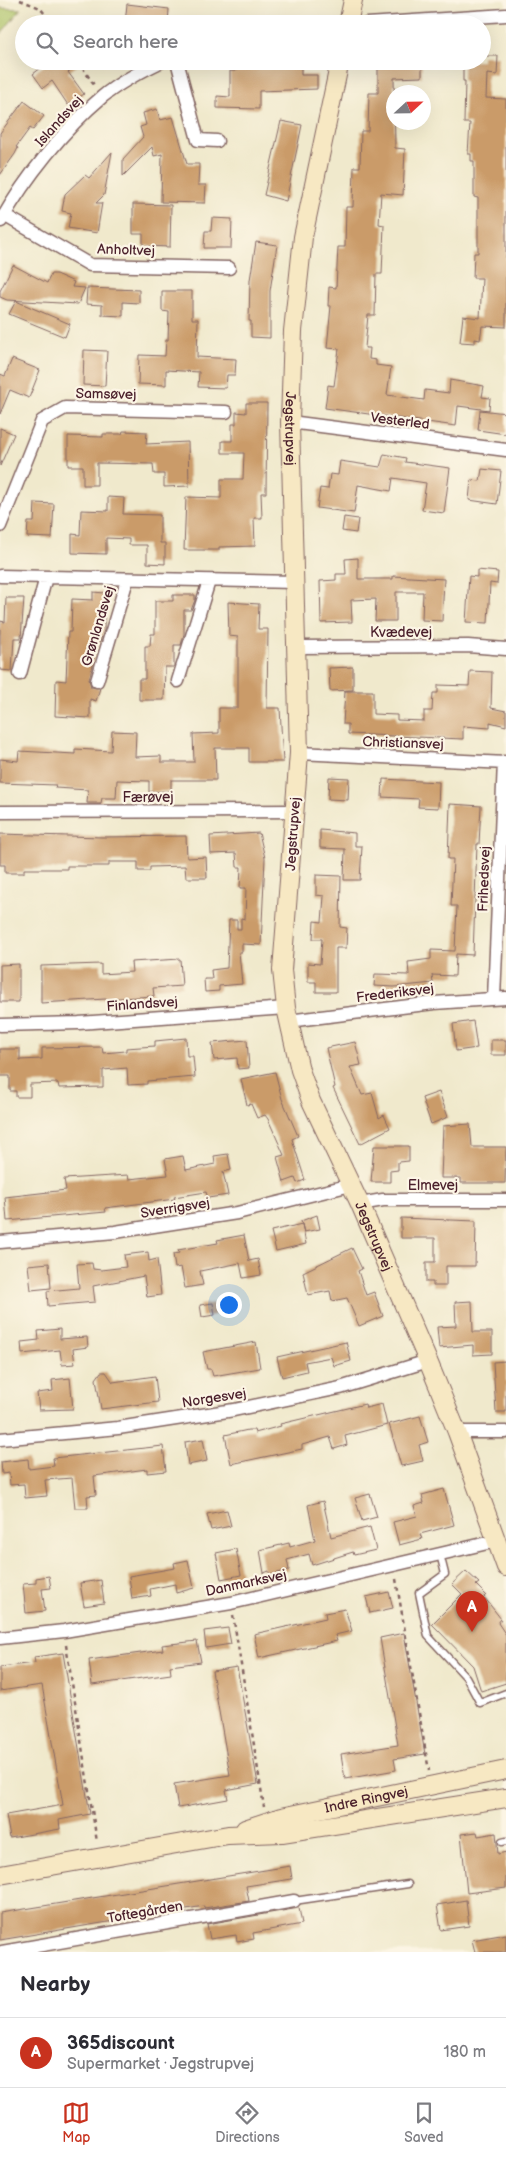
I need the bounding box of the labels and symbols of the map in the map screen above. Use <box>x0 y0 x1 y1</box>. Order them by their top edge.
north arrow <box>386 85 431 130</box>
street label: Islandsvej <box>32 92 86 150</box>
street label: Anholtvej <box>97 240 155 260</box>
street label: Samsøvej <box>75 385 137 403</box>
street label: Jegstrupvej <box>282 391 300 466</box>
street label: Vesterled <box>369 409 431 433</box>
street label: Grønlandsvej <box>78 584 118 668</box>
street label: Kvædevej <box>370 624 432 641</box>
street label: Christiansvej <box>362 733 444 753</box>
street label: Færøvej <box>122 789 174 806</box>
street label: Jegstrupvej <box>282 797 304 871</box>
street label: Frihedsvej <box>474 846 494 912</box>
street label: Frederiksvej <box>355 980 435 1006</box>
street label: Finlandsvej <box>106 993 178 1015</box>
street label: Elmevej <box>408 1177 458 1194</box>
street label: Sverrigsvej <box>139 1194 211 1222</box>
street label: Jegstrupvej <box>351 1199 396 1273</box>
your location <box>216 1292 242 1318</box>
street label: Norgesvej <box>181 1385 247 1411</box>
street label: Danmarksvej <box>204 1566 288 1600</box>
pin: A <box>456 1591 488 1632</box>
street label: Indre Ringvej <box>323 1782 409 1816</box>
street label: Toftegården <box>106 1897 184 1927</box>

